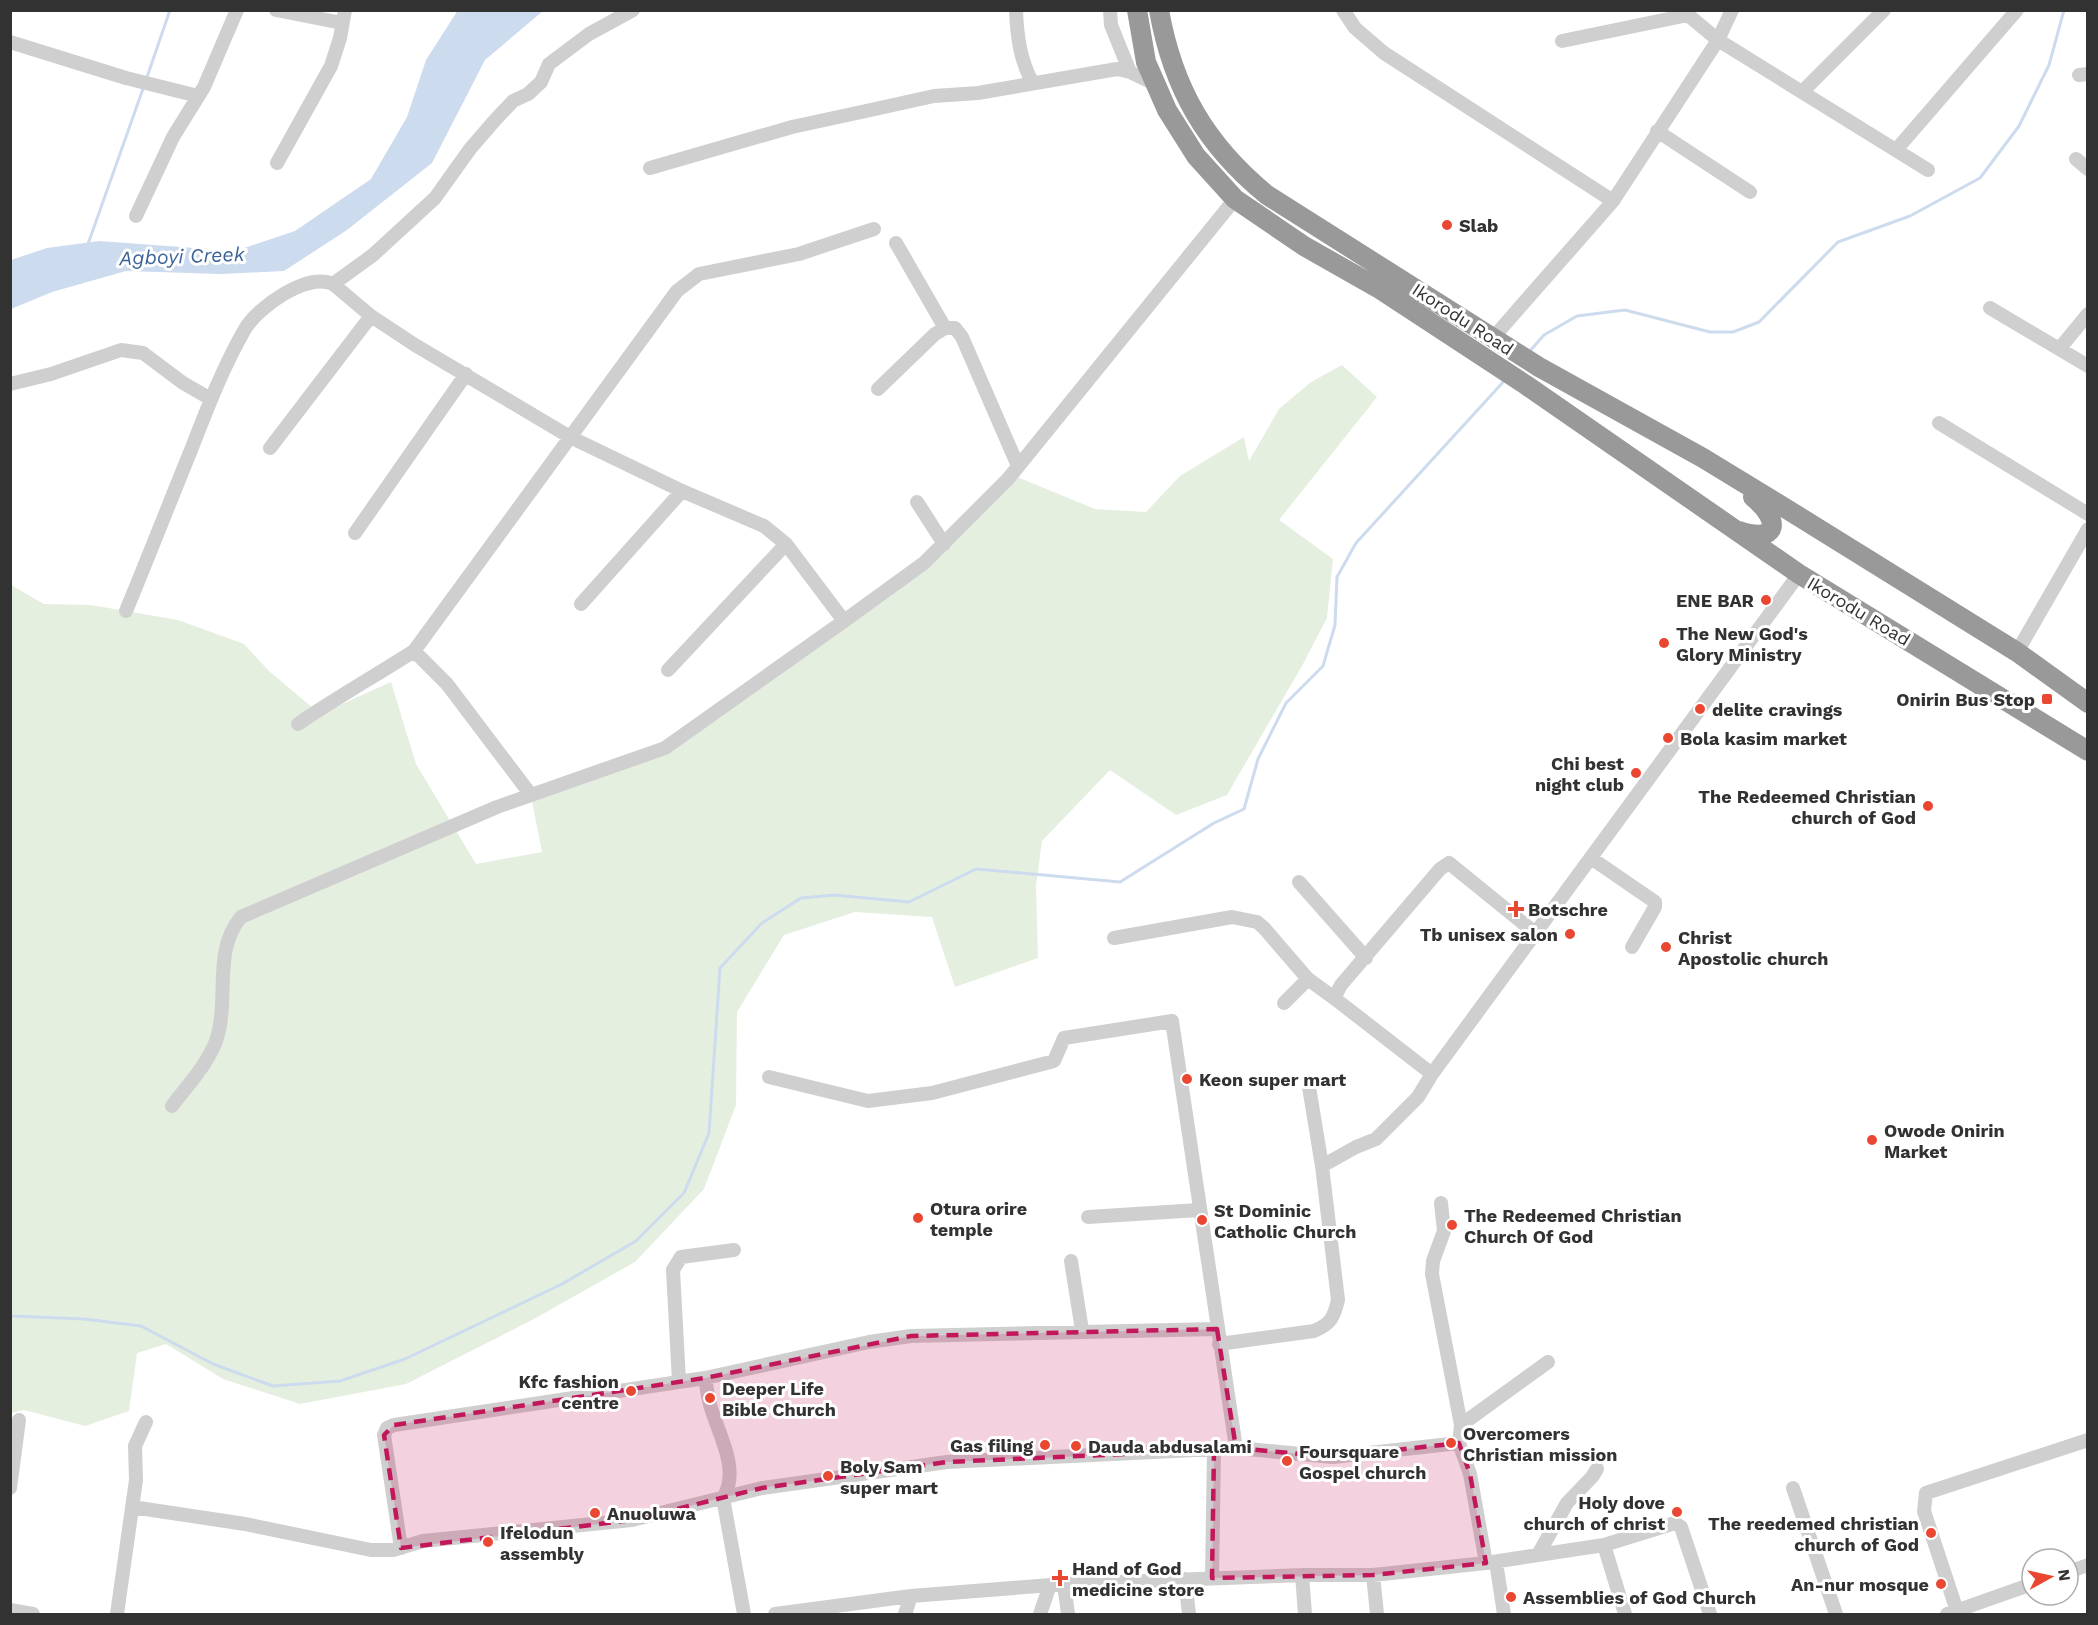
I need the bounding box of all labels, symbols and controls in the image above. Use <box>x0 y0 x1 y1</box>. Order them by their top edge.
place label: Slab <box>1459 215 1498 236</box>
marker: Slab <box>1440 218 1454 232</box>
water label: Agboyi Creek <box>118 242 246 270</box>
street label: Ikorodu Road <box>1409 279 1517 359</box>
street label: Ikorodu Road <box>1804 572 1914 650</box>
place label: ENE BAR <box>1676 590 1755 611</box>
marker: ENE BAR <box>1759 593 1773 607</box>
place label: The New God's Glory Ministry <box>1676 623 1808 665</box>
marker: The New God's Glory Ministry <box>1657 636 1671 650</box>
place label: Onirin Bus Stop <box>1896 689 2035 710</box>
marker: Onirin Bus Stop <box>2040 692 2054 706</box>
place label: delite cravings <box>1712 699 1843 720</box>
marker: delite cravings <box>1693 702 1707 716</box>
place label: Bola kasim market <box>1680 728 1847 749</box>
marker: Bola kasim market <box>1661 731 1675 745</box>
place label: Chi best night club <box>1535 753 1624 795</box>
marker: Chi best night club <box>1629 766 1643 780</box>
place label: The Redeemed Christian church of God <box>1698 786 1916 828</box>
marker: The Redeemed Christian church of God <box>1921 799 1935 813</box>
place label: Botschre <box>1528 899 1608 920</box>
marker: Botschre <box>1509 902 1523 916</box>
place label: Tb unisex salon <box>1420 924 1558 945</box>
marker: Tb unisex salon <box>1563 927 1577 941</box>
place label: Christ Apostolic church <box>1678 927 1828 969</box>
marker: Christ Apostolic church <box>1659 940 1673 954</box>
place label: Keon super mart <box>1199 1069 1346 1090</box>
marker: Keon super mart <box>1180 1072 1194 1086</box>
place label: Owode Onirin Market <box>1884 1120 2005 1162</box>
marker: Owode Onirin Market <box>1865 1133 1879 1147</box>
place label: Otura orire temple <box>930 1198 1027 1240</box>
place label: St Dominic Catholic Church <box>1214 1200 1356 1242</box>
place label: The Redeemed Christian Church Of God <box>1464 1205 1682 1247</box>
marker: Otura orire temple <box>911 1211 925 1225</box>
marker: St Dominic Catholic Church <box>1195 1213 1209 1227</box>
marker: The Redeemed Christian Church Of God <box>1445 1218 1459 1232</box>
place label: Kfc fashion centre <box>518 1371 619 1413</box>
place label: Deeper Life Bible Church <box>722 1378 836 1420</box>
marker: Kfc fashion centre <box>624 1384 638 1398</box>
marker: Deeper Life Bible Church <box>703 1391 717 1405</box>
place label: Overcomers Christian mission <box>1463 1423 1617 1465</box>
place label: Gas filing <box>950 1435 1034 1456</box>
place label: Dauda abdusalami <box>1088 1436 1252 1457</box>
marker: Overcomers Christian mission <box>1444 1436 1458 1450</box>
marker: Gas filing <box>1038 1438 1052 1452</box>
marker: Dauda abdusalami <box>1069 1439 1083 1453</box>
place label: Foursquare Gospel church <box>1299 1441 1426 1483</box>
marker: Foursquare Gospel church <box>1280 1454 1294 1468</box>
place label: Boly Sam super mart <box>840 1456 938 1498</box>
marker: Boly Sam super mart <box>821 1469 835 1483</box>
place label: Holy dove church of christ <box>1524 1492 1665 1534</box>
place label: Anuoluwa <box>607 1503 696 1524</box>
marker: Holy dove church of christ <box>1670 1505 1684 1519</box>
marker: Anuoluwa <box>588 1506 602 1520</box>
place label: The reedemed christian church of God <box>1708 1513 1919 1555</box>
place label: Ifelodun assembly <box>500 1522 585 1564</box>
marker: The reedemed christian church of God <box>1924 1526 1938 1540</box>
marker: Ifelodun assembly <box>481 1535 495 1549</box>
north arrow <box>2020 1547 2080 1607</box>
place label: Hand of God medicine store <box>1072 1558 1204 1600</box>
text: N <box>2054 1568 2075 1582</box>
marker: Hand of God medicine store <box>1053 1571 1067 1585</box>
place label: An-nur mosque <box>1791 1574 1929 1595</box>
marker: An-nur mosque <box>1934 1577 1948 1591</box>
place label: Assemblies of God Church <box>1523 1587 1756 1608</box>
marker: Assemblies of God Church <box>1504 1590 1518 1604</box>

